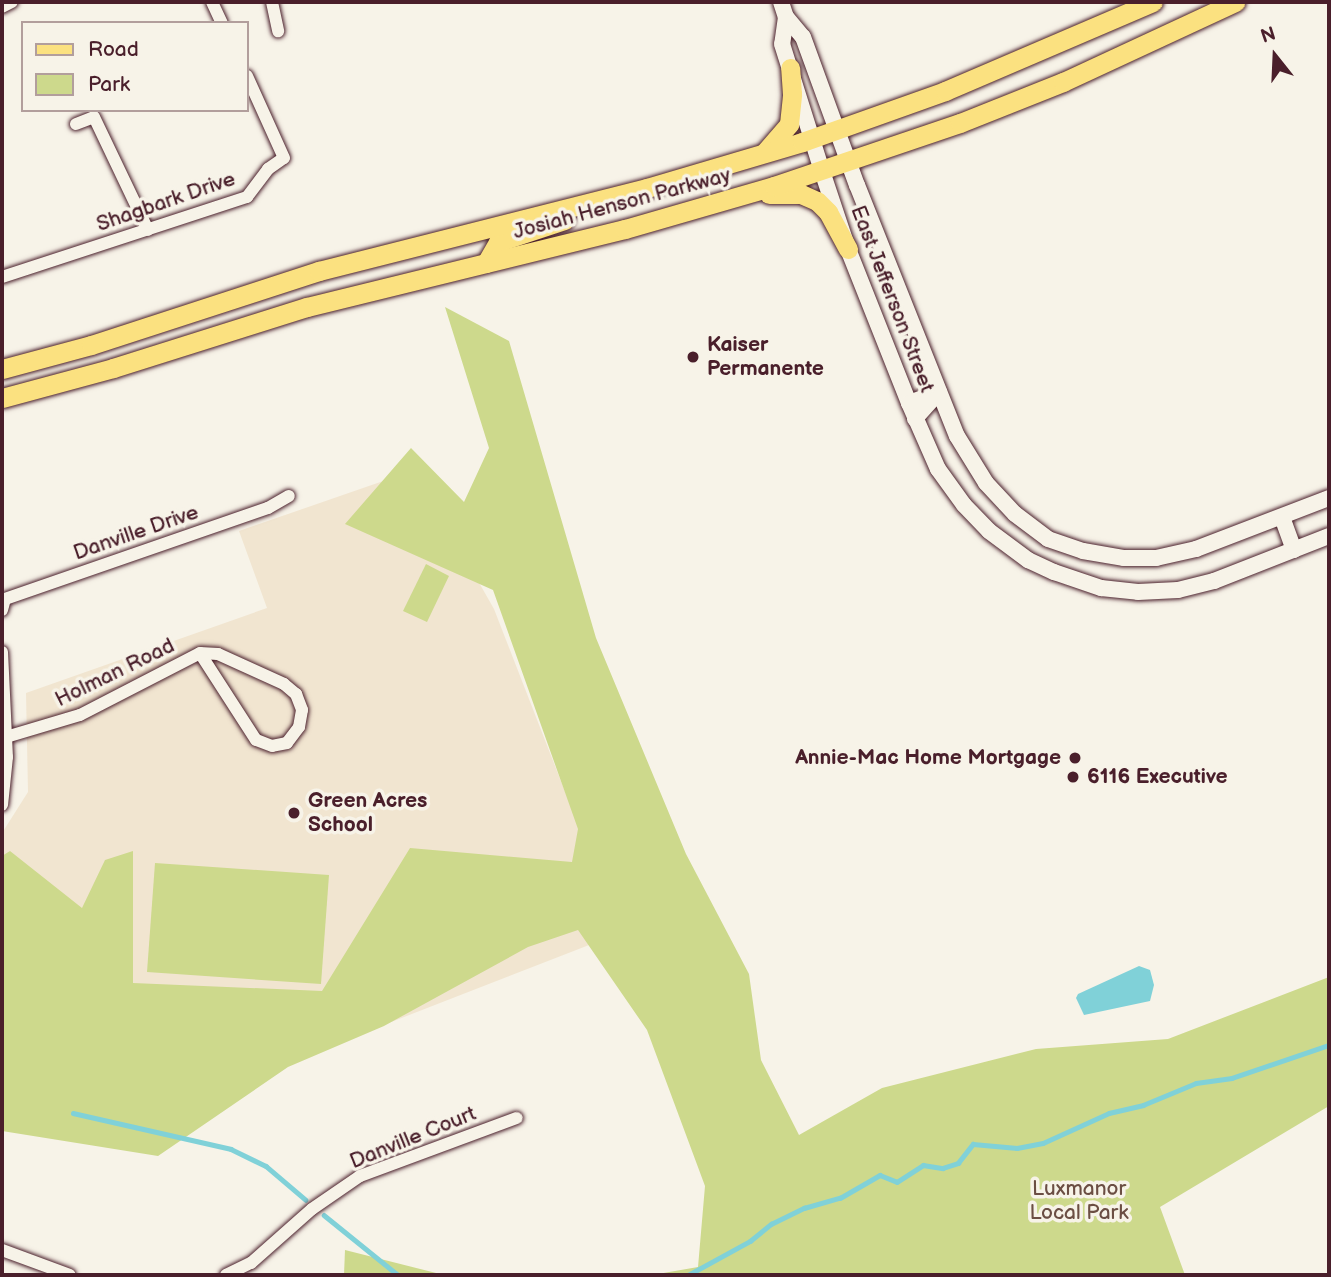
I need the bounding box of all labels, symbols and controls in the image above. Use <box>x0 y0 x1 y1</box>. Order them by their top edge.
legend <box>21 21 248 112</box>
north arrow <box>1240 21 1310 91</box>
text: N <box>1258 22 1279 49</box>
text: Road <box>88 37 139 62</box>
text: Park <box>88 72 130 97</box>
street label: Josiah Henson Parkway <box>511 163 733 245</box>
street label: Shagbark Drive <box>93 166 239 238</box>
street label: East Jefferson Street <box>845 201 939 397</box>
place label: Kaiser Permanente <box>707 332 824 382</box>
marker: Kaiser Permanente <box>685 349 701 365</box>
street label: Danville Drive <box>70 500 202 566</box>
street label: Holman Road <box>51 633 179 713</box>
place label: Annie-Mac Home Mortgage <box>795 745 1061 771</box>
marker: Annie-Mac Home Mortgage <box>1067 750 1083 766</box>
place label: 6116 Executive <box>1087 764 1228 790</box>
marker: 6116 Executive <box>1065 769 1081 785</box>
place label: Green Acres School <box>308 788 427 838</box>
marker: Green Acres School <box>286 805 302 821</box>
street label: Danville Court <box>346 1101 480 1175</box>
park label: Luxmanor Local Park <box>1030 1176 1128 1226</box>

